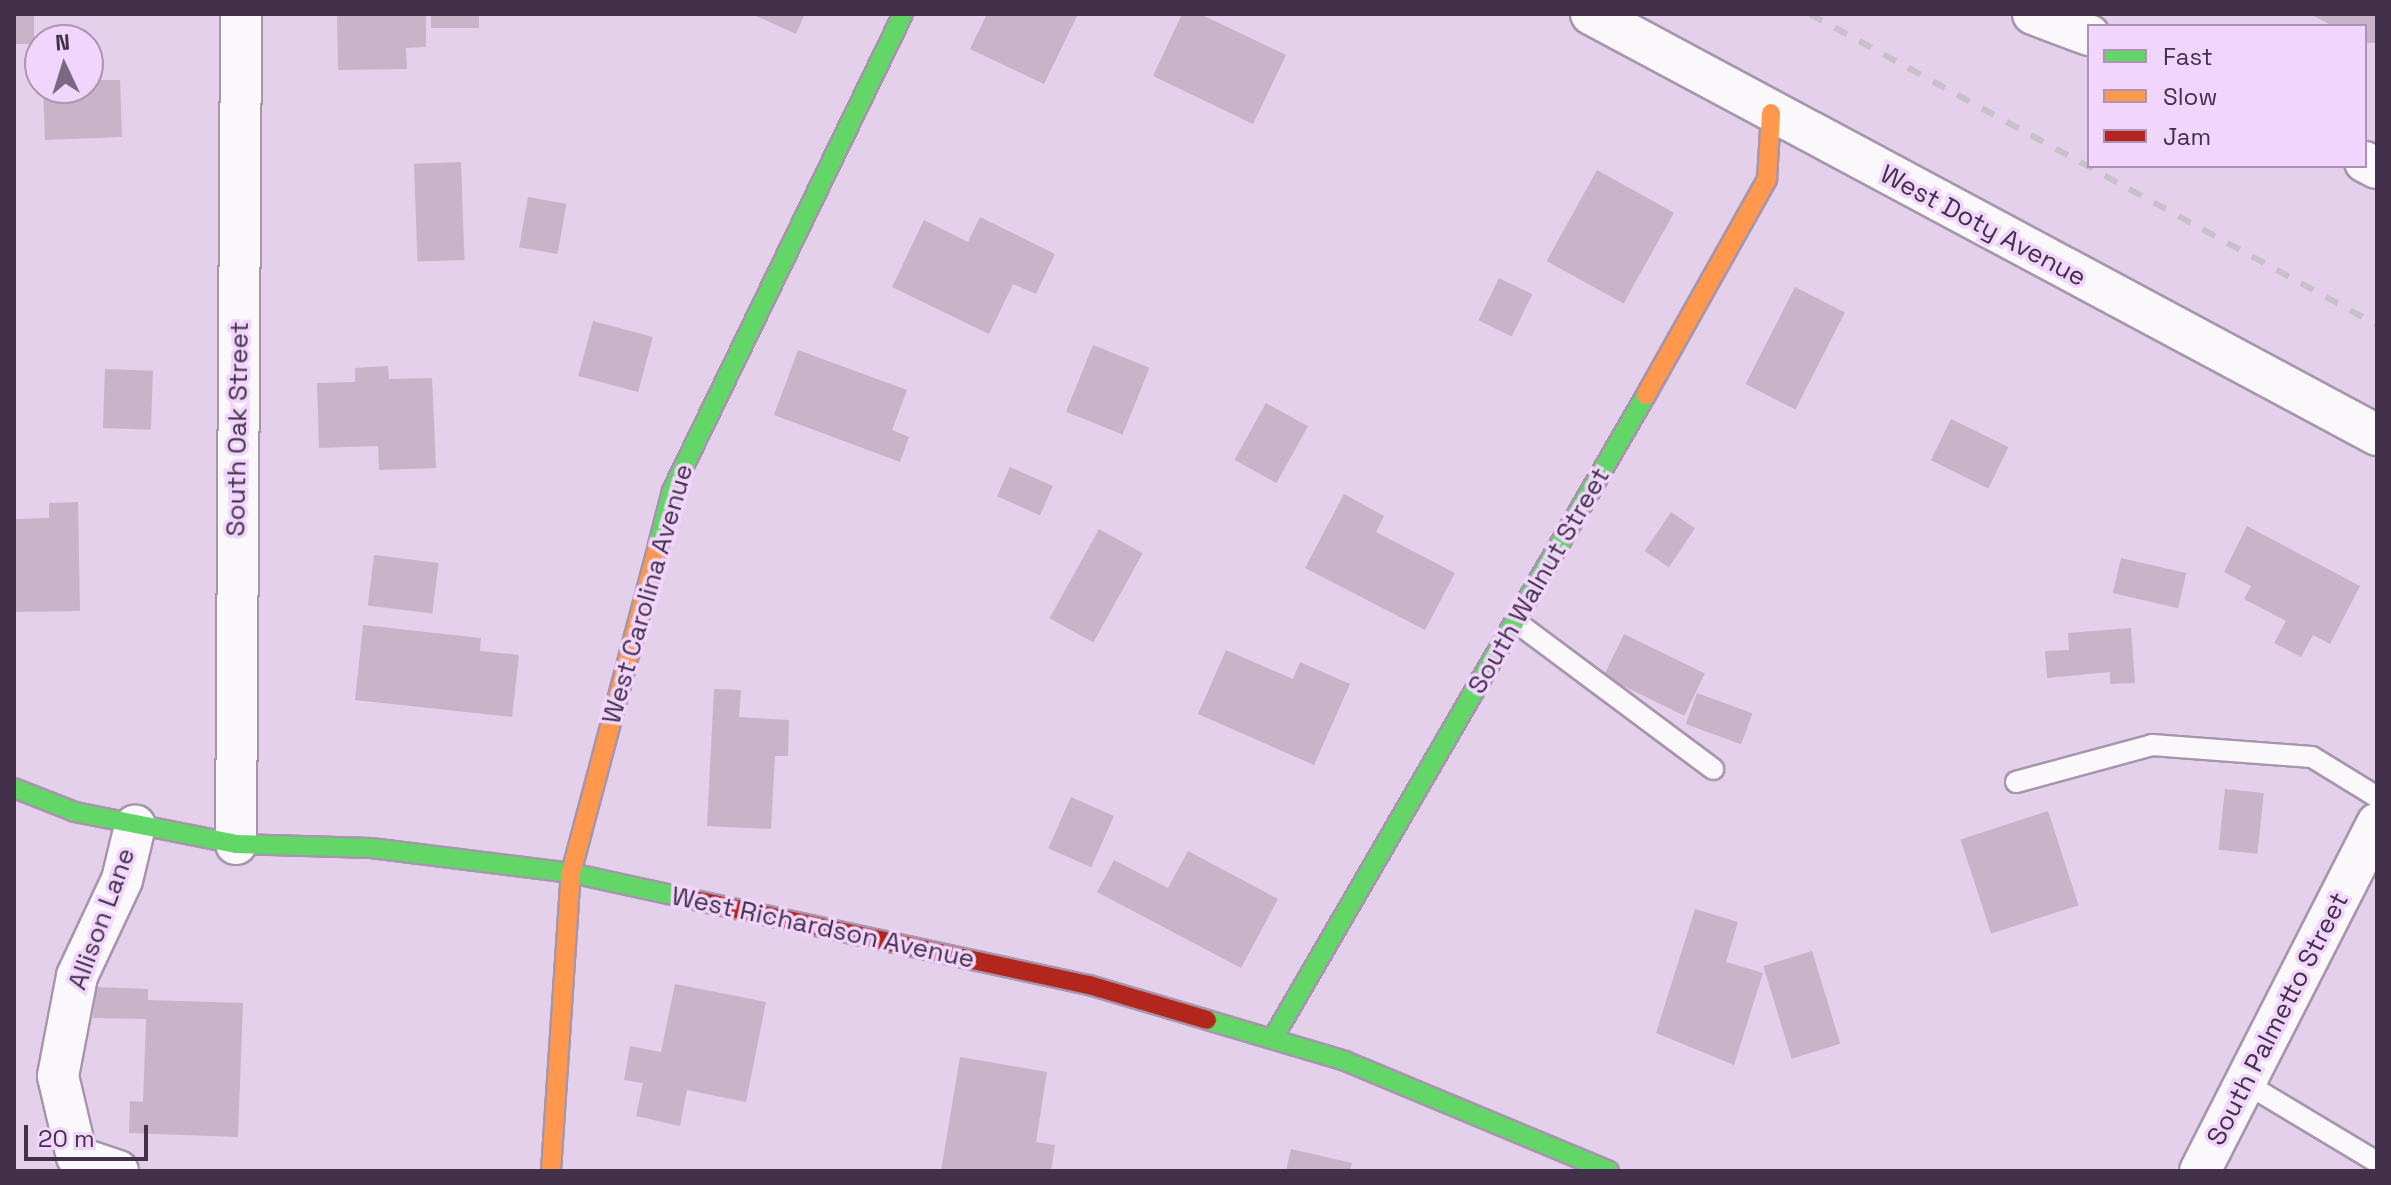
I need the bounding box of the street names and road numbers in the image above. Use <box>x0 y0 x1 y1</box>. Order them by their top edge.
street label: West Doty Avenue <box>1875 158 2091 294</box>
street label: South Oak Street <box>221 321 255 537</box>
street label: West Carolina Avenue <box>596 460 700 728</box>
street label: South Walnut Street <box>1461 462 1617 700</box>
street label: Allison Lane <box>62 844 142 994</box>
street label: West Richardson Avenue <box>668 881 978 975</box>
street label: South Palmetto Street <box>2201 887 2355 1151</box>

